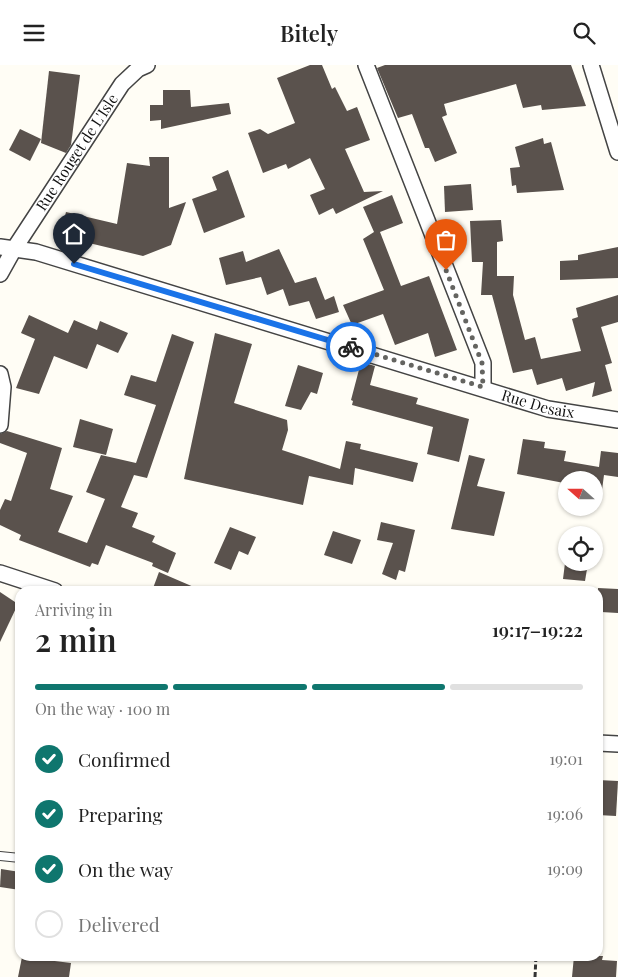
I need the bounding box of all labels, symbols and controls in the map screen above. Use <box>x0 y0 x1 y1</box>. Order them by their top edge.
text: Bitely <box>280 18 338 48</box>
icon: menu <box>20 19 48 47</box>
icon: search <box>570 19 598 47</box>
street label: Rue Rouget de L'Isle <box>31 90 122 214</box>
pin <box>53 213 95 264</box>
pin <box>425 219 467 270</box>
icon: home <box>60 220 88 248</box>
icon: bag <box>432 226 460 254</box>
courier <box>326 322 376 372</box>
icon: bike <box>337 333 365 361</box>
street label: Rue Desaix <box>499 384 576 422</box>
north arrow <box>558 471 602 516</box>
map controls <box>558 471 603 571</box>
button: locate <box>558 526 603 571</box>
text: Arriving in <box>35 599 113 620</box>
text: 19:17–19:22 <box>492 616 583 642</box>
text: 2 min <box>35 617 117 660</box>
text: On the way · 100 m <box>35 698 170 719</box>
icon: check <box>35 745 63 773</box>
text: Confirmed <box>78 746 171 772</box>
text: 19:01 <box>549 748 583 769</box>
icon: check <box>35 800 63 828</box>
text: Preparing <box>78 801 163 827</box>
text: 19:06 <box>547 803 583 824</box>
icon: check <box>35 855 63 883</box>
text: On the way <box>78 856 173 882</box>
text: 19:09 <box>547 858 583 879</box>
text: Delivered <box>78 911 160 937</box>

